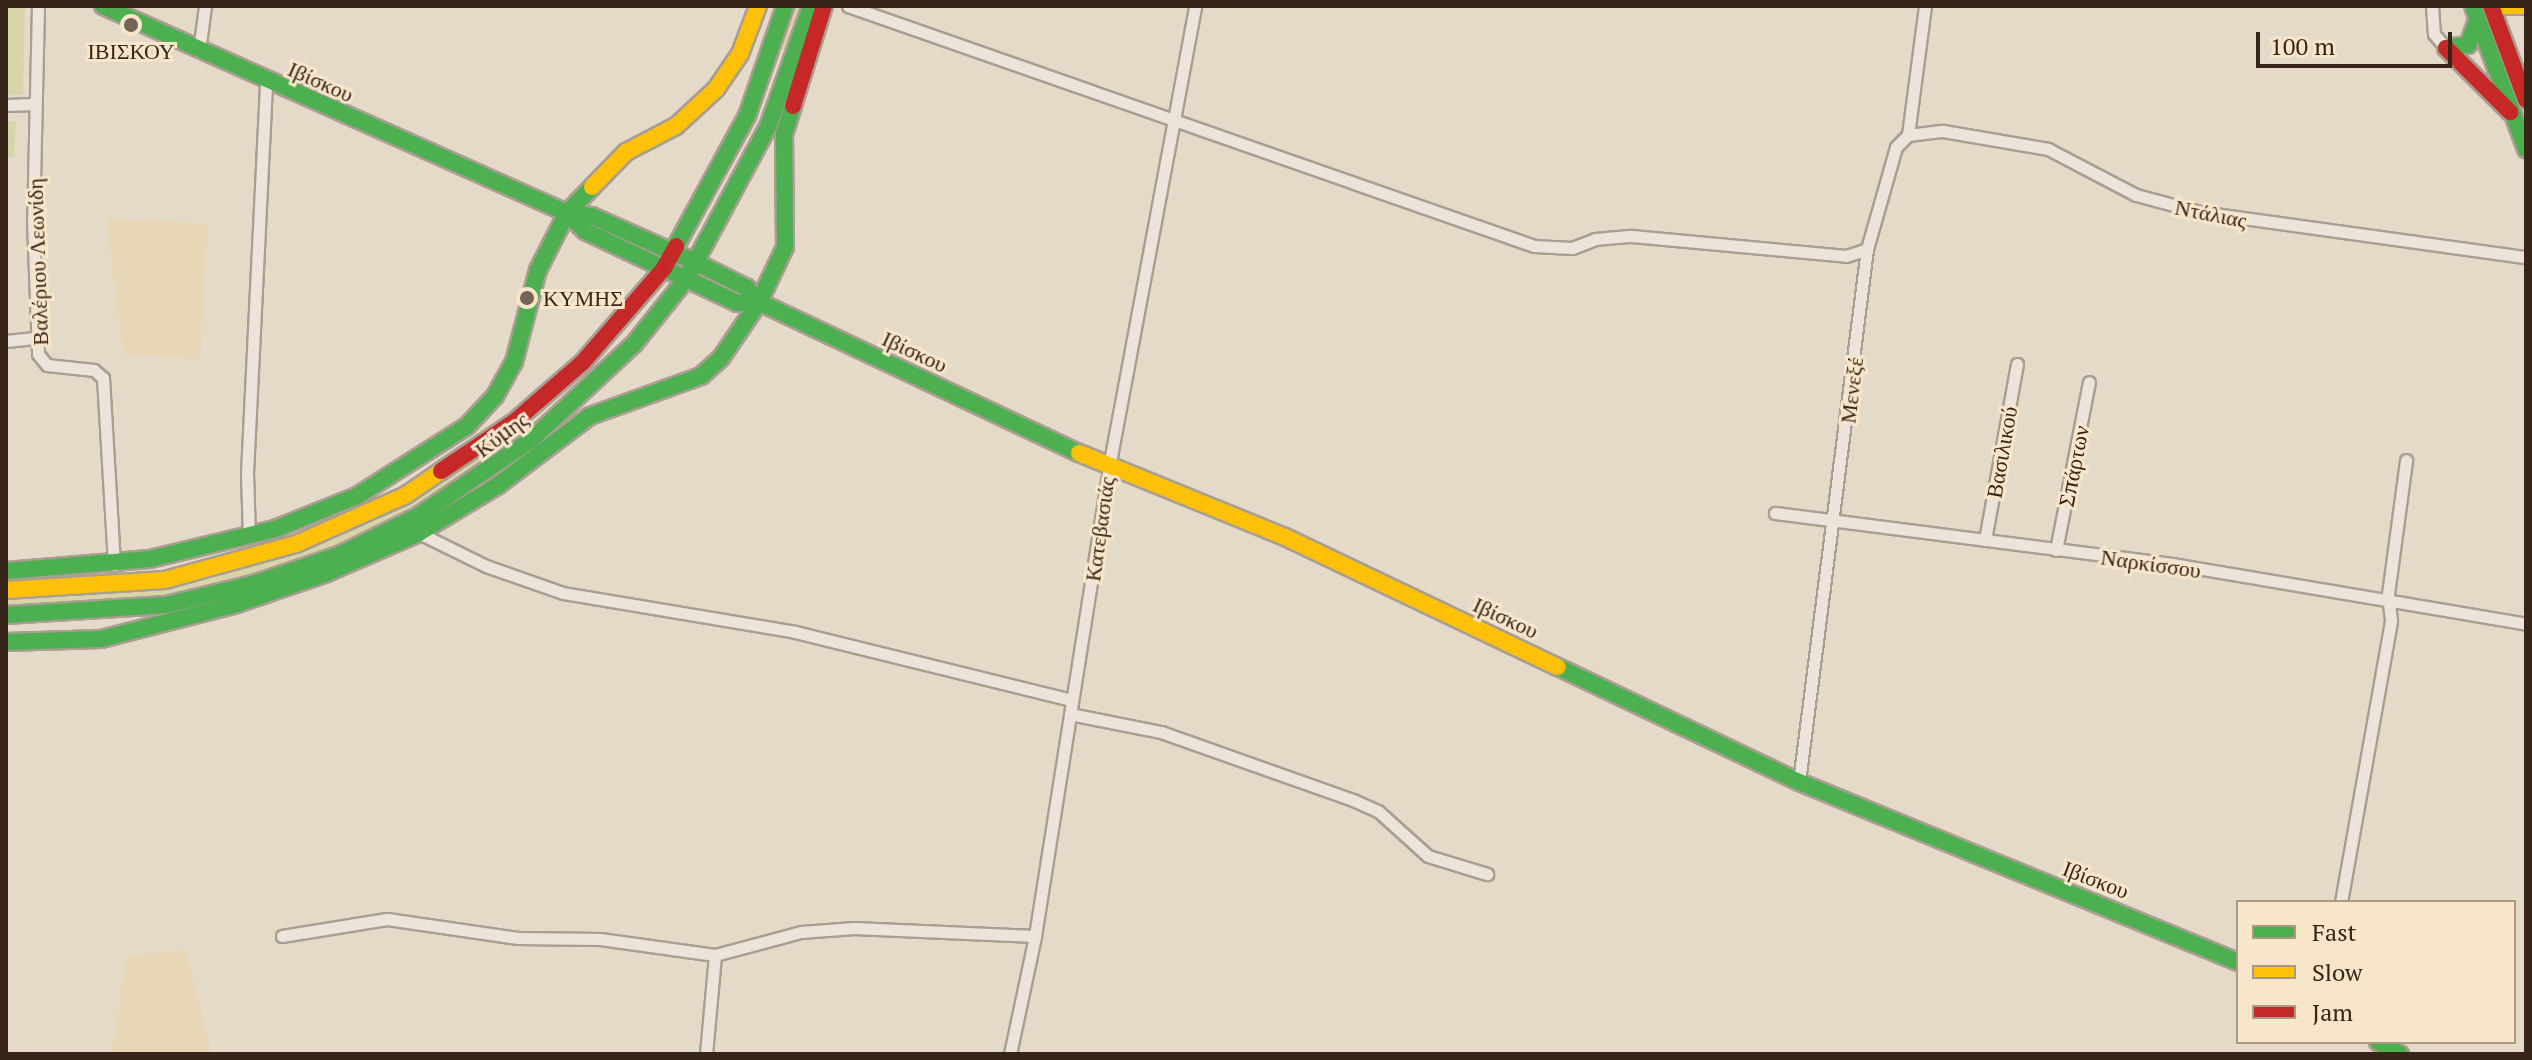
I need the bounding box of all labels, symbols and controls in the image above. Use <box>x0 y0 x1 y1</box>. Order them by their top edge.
marker: ΙΒΙΣΚΟΥ <box>122 16 140 34</box>
scale bar <box>2260 16 2456 66</box>
text: 100 m <box>2270 30 2335 62</box>
place label: ΙΒΙΣΚΟΥ <box>87 38 175 64</box>
street label: Ιβίσκου <box>284 55 358 107</box>
street label: Βαλέριου Λεωνίδη <box>21 178 53 346</box>
street label: Ντάλιας <box>2173 193 2249 233</box>
place label: ΚΥΜΗΣ <box>543 285 623 311</box>
marker: ΚΥΜΗΣ <box>518 289 536 307</box>
street label: Ιβίσκου <box>878 325 952 377</box>
street label: Μενεξέ <box>1834 355 1868 425</box>
street label: Βασιλικού <box>1980 404 2022 500</box>
street label: Κύμης <box>469 406 533 462</box>
street label: Σπάρτων <box>2052 423 2094 509</box>
street label: Κατεβασιάς <box>1079 475 1119 583</box>
street label: Ναρκίσσου <box>2099 543 2203 583</box>
street label: Ιβίσκου <box>1469 591 1543 643</box>
street label: Ιβίσκου <box>2059 854 2133 904</box>
legend <box>2236 900 2516 1044</box>
text: Fast <box>2312 916 2356 948</box>
text: Slow <box>2312 956 2363 988</box>
text: Jam <box>2312 996 2353 1028</box>

